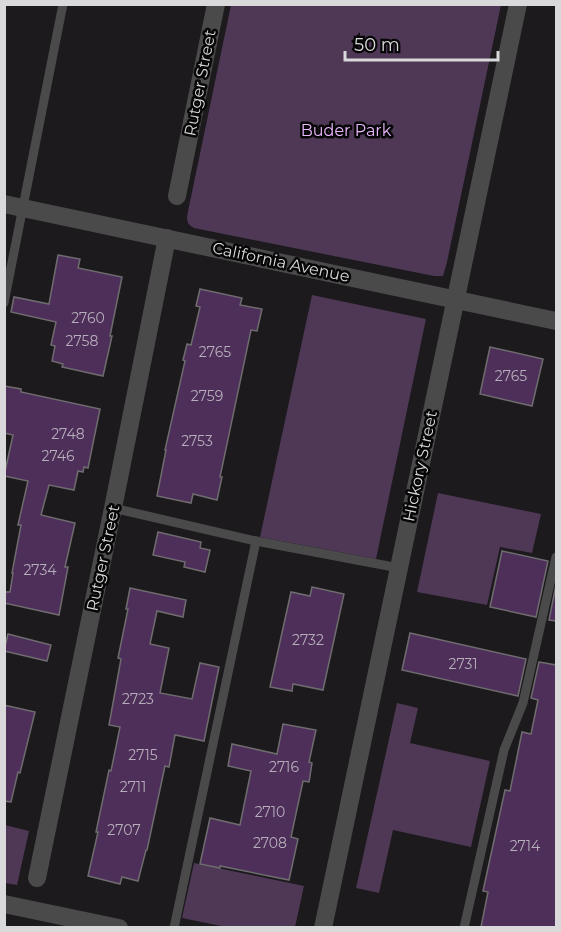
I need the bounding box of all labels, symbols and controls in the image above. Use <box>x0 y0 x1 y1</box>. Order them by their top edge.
scale bar <box>345 24 498 62</box>
street label: Rutger Street <box>180 28 220 138</box>
text: 50 m <box>354 34 400 56</box>
park label: Buder Park <box>301 121 392 140</box>
street label: California Avenue <box>211 238 351 286</box>
house number: 2760 <box>71 309 105 327</box>
house number: 2758 <box>66 332 98 350</box>
house number: 2765 <box>199 343 231 361</box>
house number: 2765 <box>495 367 527 385</box>
house number: 2759 <box>191 387 223 405</box>
street label: Hickory Street <box>399 408 441 523</box>
house number: 2748 <box>51 425 85 443</box>
house number: 2753 <box>181 432 213 450</box>
house number: 2746 <box>41 447 75 465</box>
street label: Rutger Street <box>82 503 124 613</box>
house number: 2734 <box>23 561 57 579</box>
house number: 2732 <box>292 631 324 649</box>
house number: 2731 <box>449 655 478 673</box>
house number: 2723 <box>122 690 154 708</box>
house number: 2715 <box>128 746 158 764</box>
house number: 2716 <box>269 758 299 776</box>
house number: 2711 <box>120 778 146 796</box>
house number: 2710 <box>255 803 285 821</box>
house number: 2707 <box>107 821 141 839</box>
house number: 2708 <box>253 834 287 852</box>
house number: 2714 <box>510 837 541 855</box>

